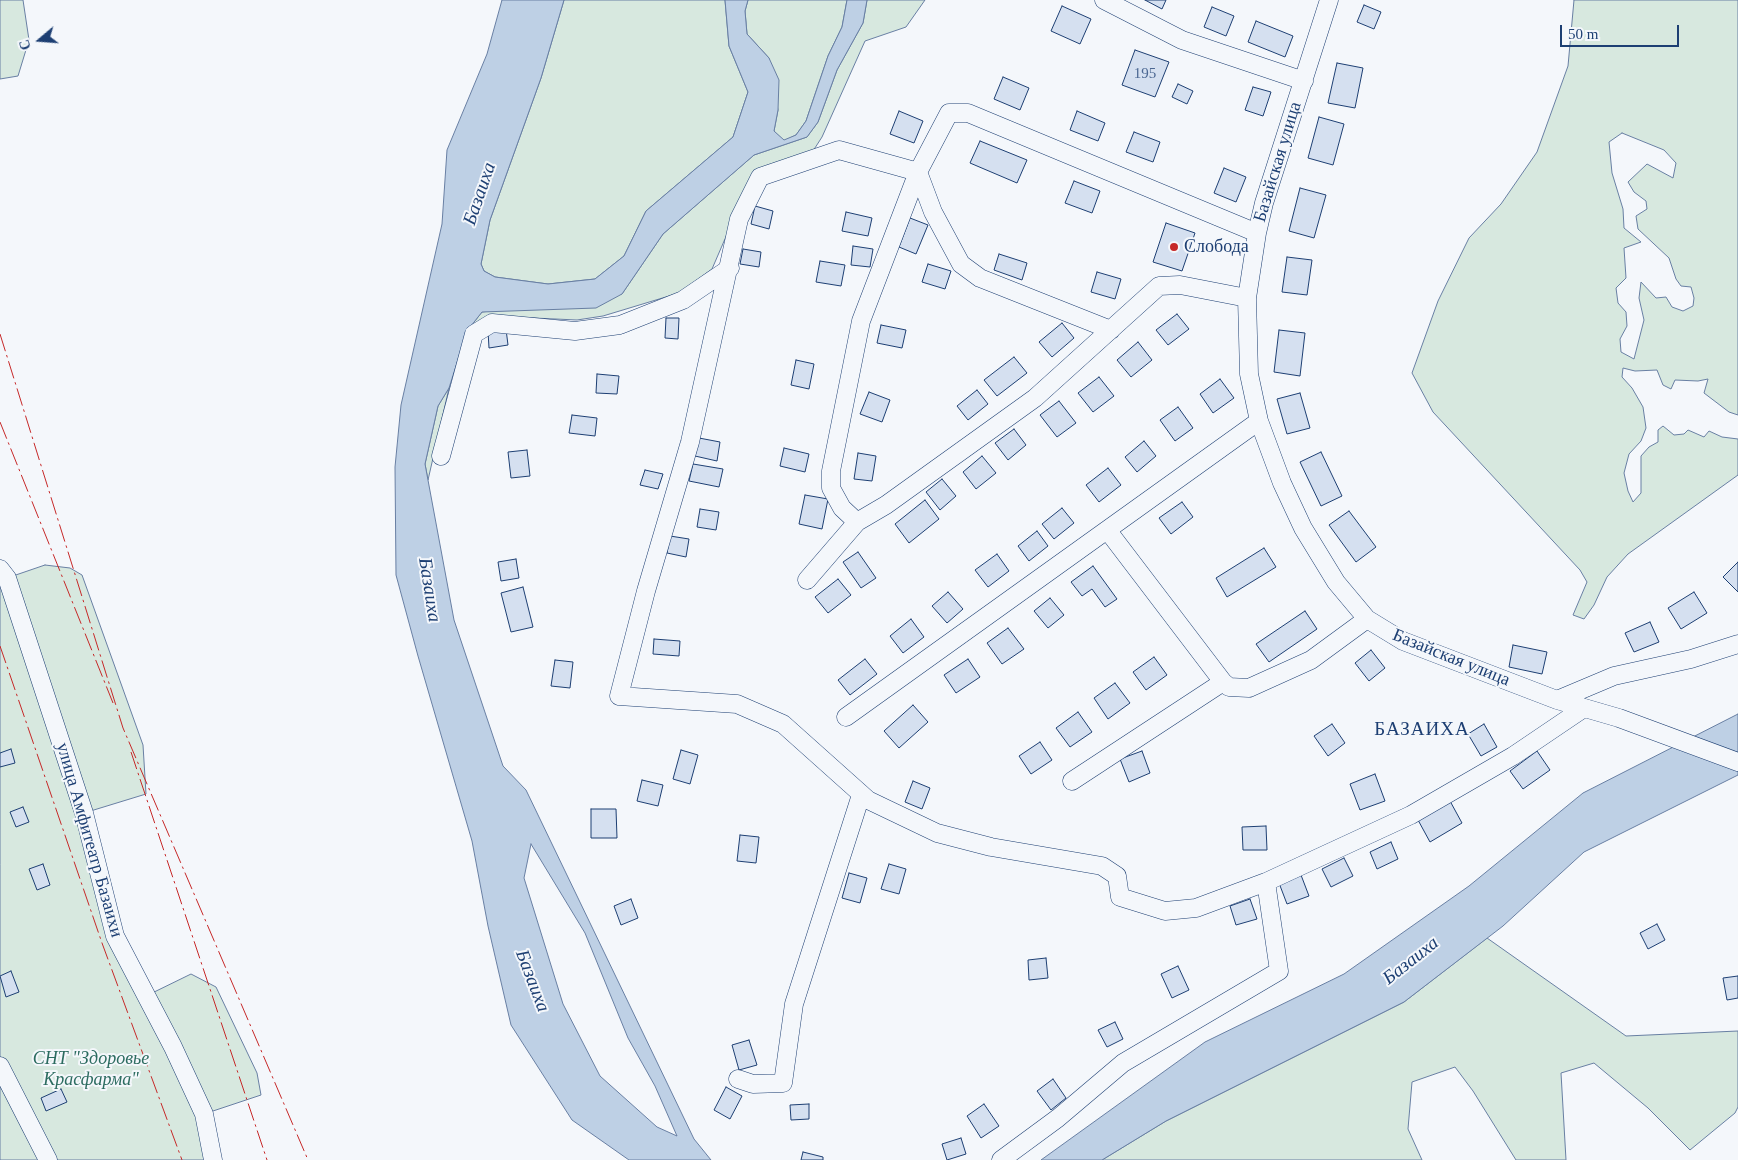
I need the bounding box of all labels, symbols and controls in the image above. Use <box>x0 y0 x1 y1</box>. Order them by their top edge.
north arrow <box>15 15 65 65</box>
scale bar <box>1563 15 1682 47</box>
text: 50 m <box>1568 26 1598 42</box>
text: С <box>17 38 34 52</box>
house number: 195 <box>1134 65 1156 83</box>
street label: Базайская улица <box>1249 99 1307 225</box>
water label: Базаиха <box>459 160 501 228</box>
place label: Слобода <box>1184 236 1249 258</box>
marker: Слобода <box>1168 241 1180 253</box>
water label: Базаиха <box>413 556 445 624</box>
street label: Базайская улица <box>1389 625 1513 691</box>
district label: БАЗАИХА <box>1373 719 1471 741</box>
street label: улица Амфитеатр Базаихи <box>51 740 127 940</box>
water label: Базаиха <box>1378 932 1444 990</box>
water label: Базаиха <box>510 947 554 1015</box>
park label: СНТ "Здоровье Красфарма" <box>33 1048 149 1090</box>

